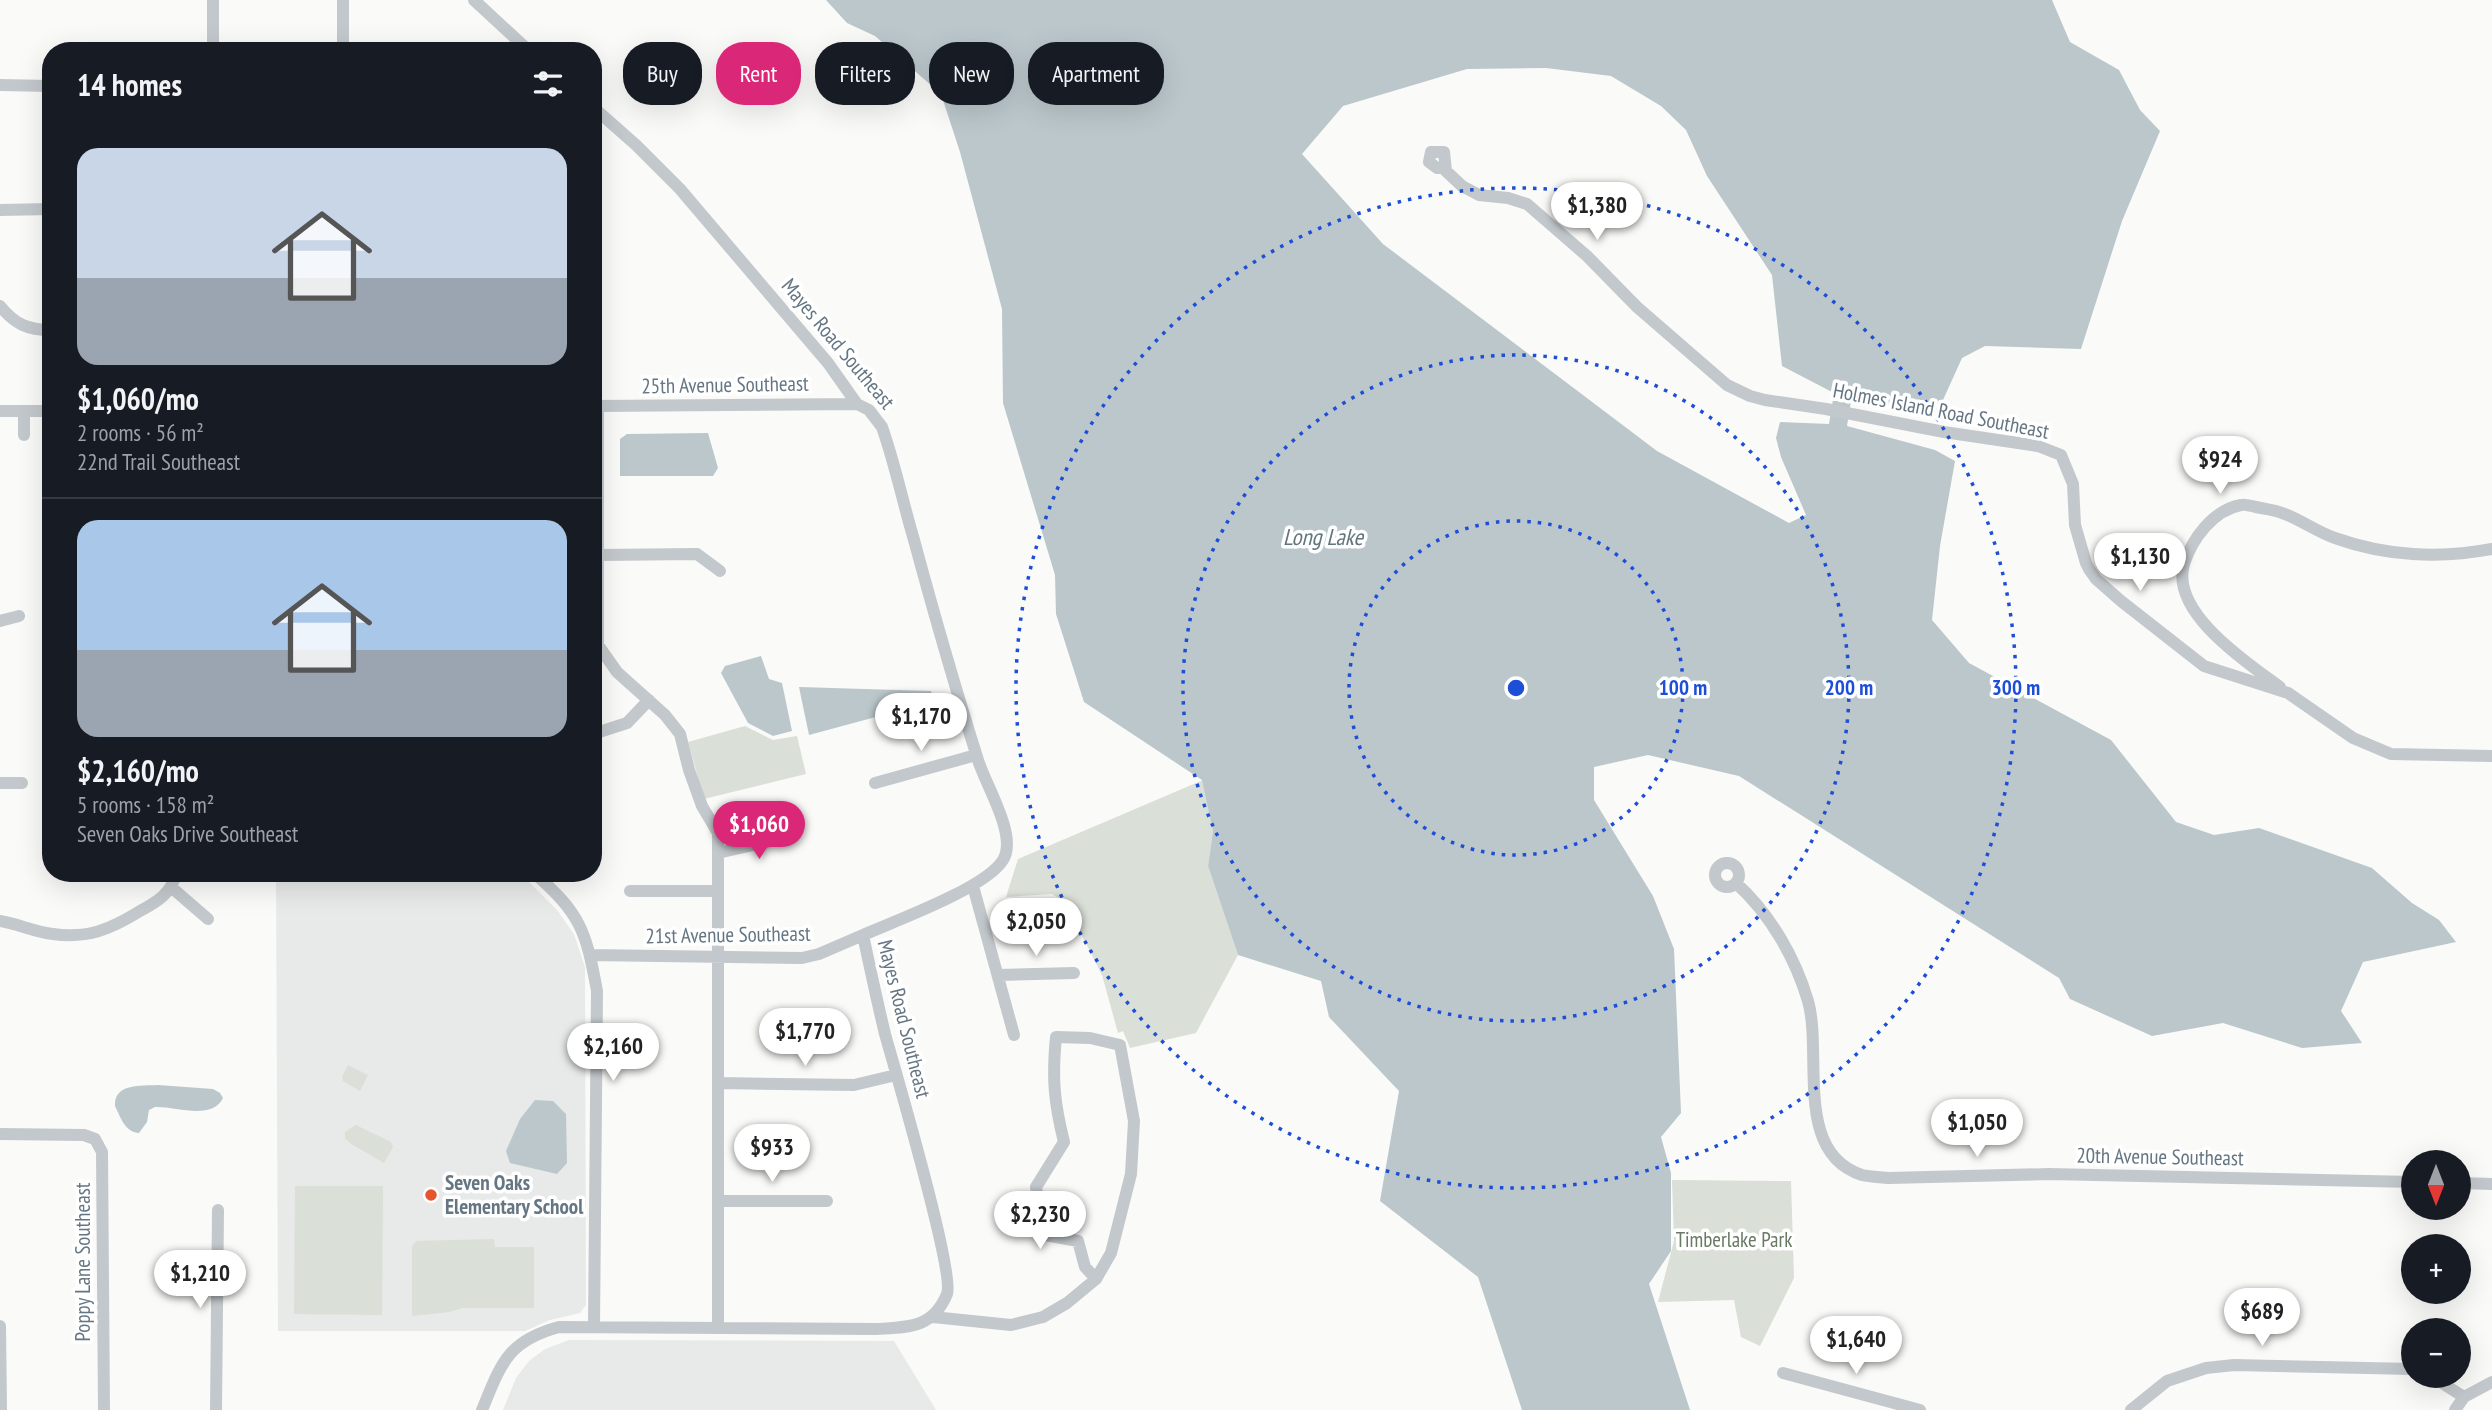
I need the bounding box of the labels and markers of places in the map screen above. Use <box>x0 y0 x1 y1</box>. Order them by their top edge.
pin: $1,380 <box>1540 182 1654 242</box>
pin: $924 <box>2179 436 2261 496</box>
pin: $1,130 <box>2083 534 2197 593</box>
centre of rings <box>1504 676 1528 700</box>
pin: $1,170 <box>864 694 978 753</box>
pin: $1,060 <box>702 802 816 861</box>
pin: $2,050 <box>979 898 1093 958</box>
pin: $1,770 <box>748 1009 862 1068</box>
pin: $2,160 <box>556 1024 670 1083</box>
pin: $1,050 <box>1920 1100 2034 1159</box>
pin: $933 <box>731 1124 813 1184</box>
place label: Seven Oaks Elementary School <box>445 1169 584 1220</box>
marker: Seven Oaks Elementary School <box>423 1187 439 1203</box>
pin: $2,230 <box>983 1192 1097 1251</box>
pin: $1,210 <box>143 1250 257 1310</box>
pin: $689 <box>2221 1288 2303 1348</box>
pin: $1,640 <box>1799 1316 1913 1376</box>

